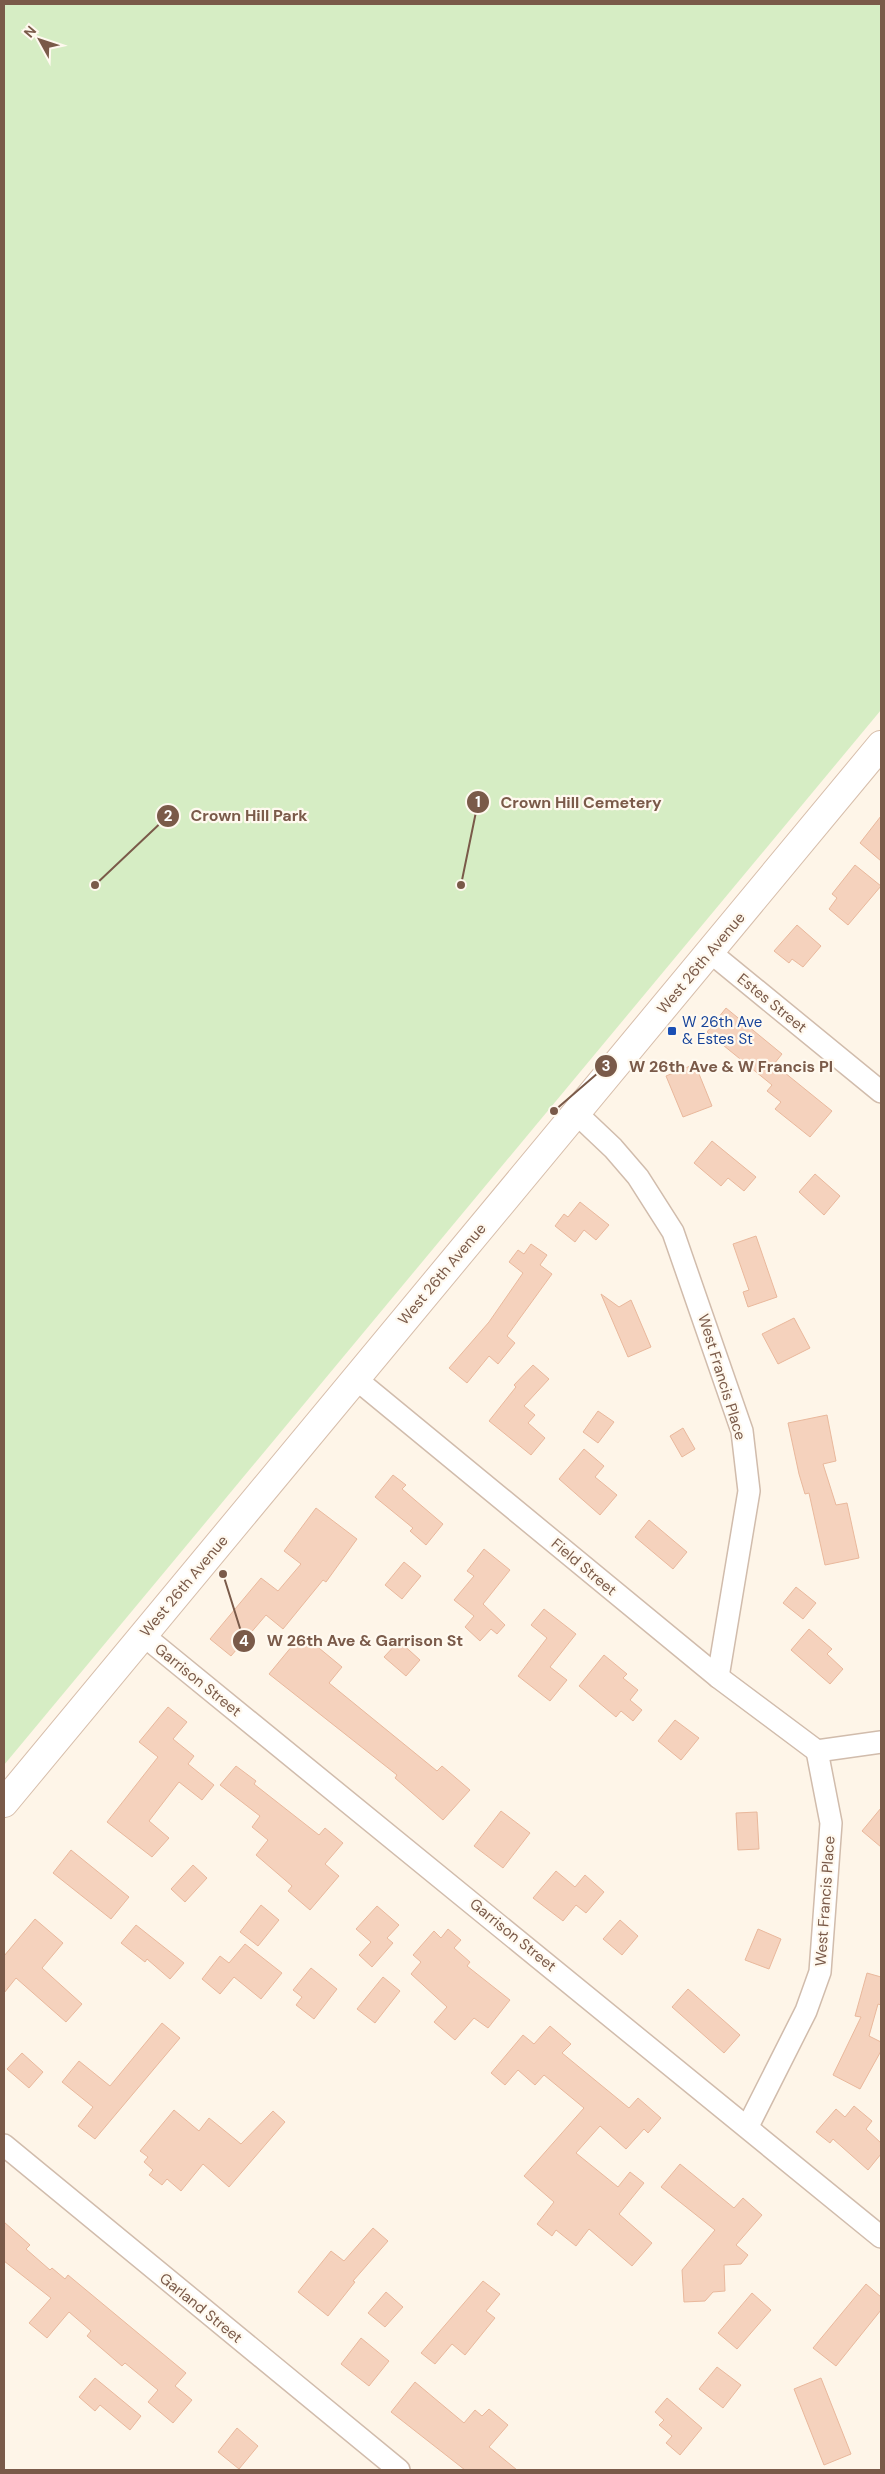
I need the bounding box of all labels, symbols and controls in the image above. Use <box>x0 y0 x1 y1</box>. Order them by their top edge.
north arrow <box>15 15 65 65</box>
text: N <box>20 22 40 41</box>
callout: Crown Hill Cemetery <box>465 787 672 818</box>
text: 1 <box>475 792 481 812</box>
text: Crown Hill Cemetery <box>500 792 662 813</box>
callout: Crown Hill Park <box>156 800 318 831</box>
text: Crown Hill Park <box>190 805 308 826</box>
text: 2 <box>164 806 173 826</box>
street label: West 26th Avenue <box>653 908 749 1018</box>
street label: Estes Street <box>733 969 811 1037</box>
place label: W 26th Ave & Estes St <box>682 1012 762 1049</box>
marker: W 26th Ave & Estes St <box>666 1025 678 1037</box>
callout: W 26th Ave & W Francis Pl <box>594 1051 843 1082</box>
text: 3 <box>601 1056 611 1076</box>
text: W 26th Ave & W Francis Pl <box>629 1056 833 1077</box>
street label: West 26th Avenue <box>394 1219 490 1329</box>
street label: West Francis Place <box>693 1312 751 1442</box>
street label: West 26th Avenue <box>136 1531 232 1641</box>
street label: Field Street <box>547 1534 621 1600</box>
callout: W 26th Ave & Garrison St <box>231 1625 473 1656</box>
text: W 26th Ave & Garrison St <box>267 1630 463 1651</box>
text: 4 <box>239 1631 249 1651</box>
street label: Garrison Street <box>151 1639 245 1721</box>
street label: West Francis Place <box>810 1835 840 1967</box>
street label: Garrison Street <box>466 1894 560 1976</box>
street label: Garland Street <box>155 2268 247 2348</box>

